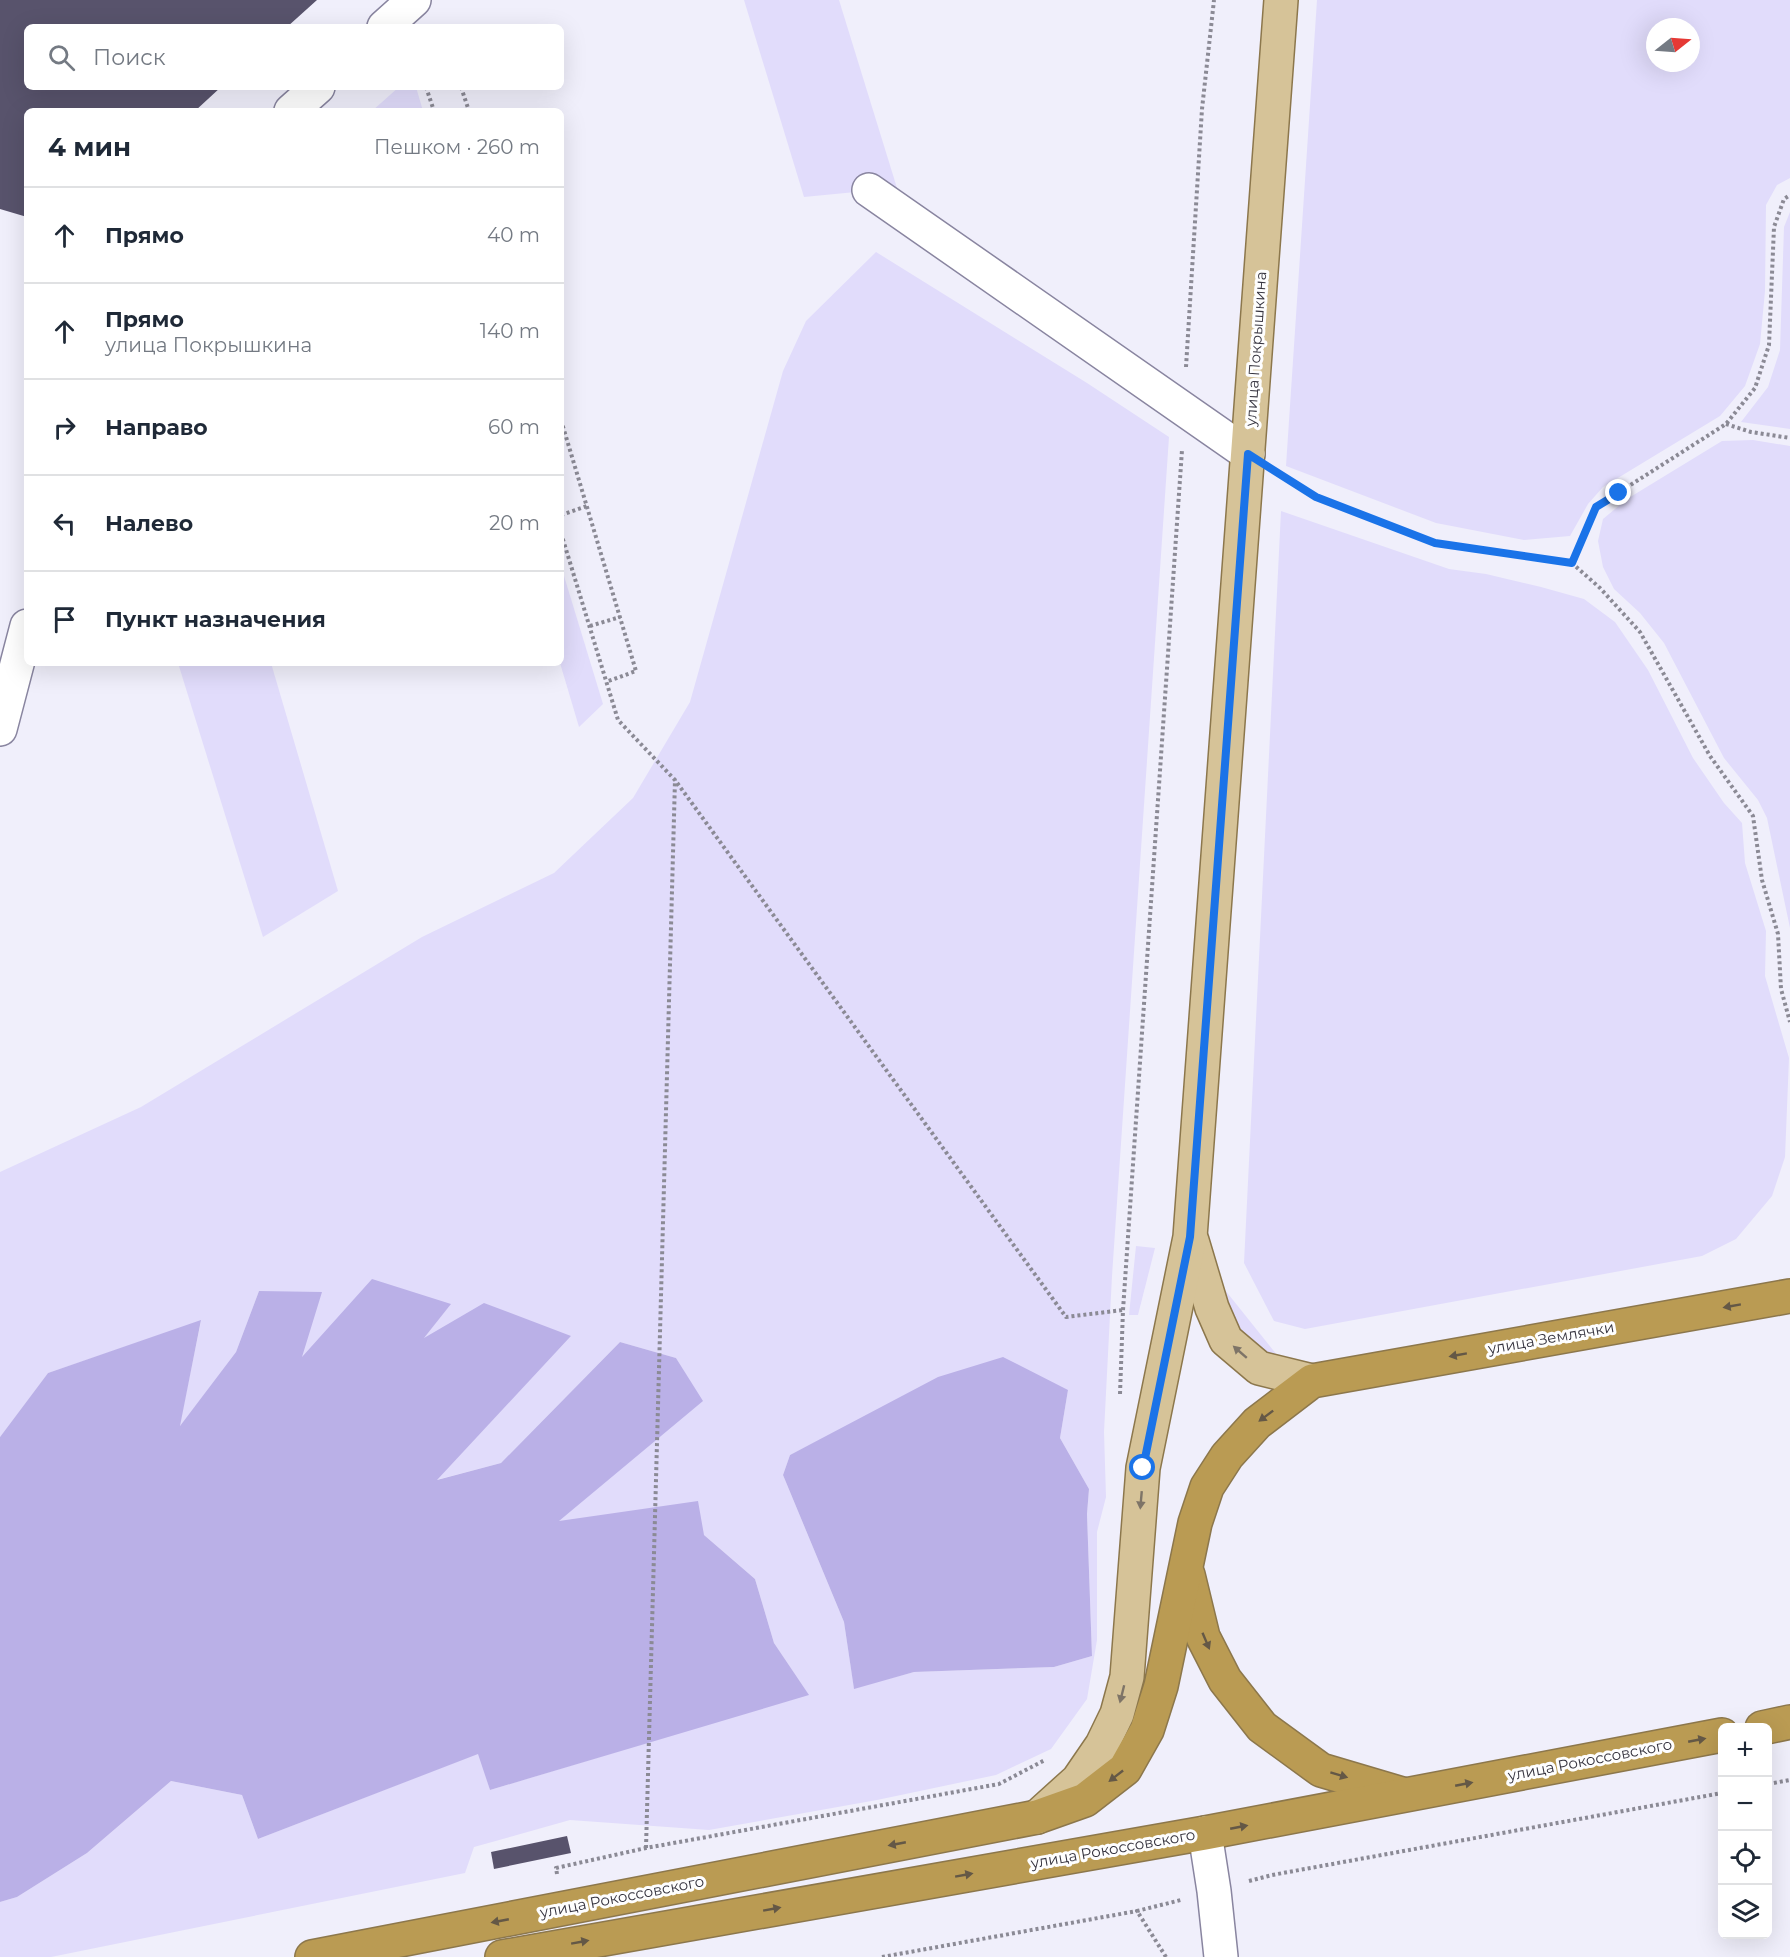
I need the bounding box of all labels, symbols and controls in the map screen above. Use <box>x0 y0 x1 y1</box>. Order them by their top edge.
north arrow <box>1646 18 1700 72</box>
search box <box>24 24 564 90</box>
icon: search <box>45 41 78 74</box>
text: Поиск <box>93 44 165 71</box>
text: 4 мин <box>48 131 131 163</box>
text: Пешком · 260 m <box>374 135 540 159</box>
icon: ahead <box>48 219 81 252</box>
text: Прямо <box>105 222 184 249</box>
text: 40 m <box>487 223 540 247</box>
street label: улица Покрышкина <box>1241 271 1270 428</box>
text: Прямо <box>105 306 184 333</box>
icon: ahead <box>48 315 81 348</box>
text: 140 m <box>480 319 540 343</box>
text: улица Покрышкина <box>105 333 312 357</box>
icon: right <box>48 411 81 444</box>
text: Направо <box>105 414 208 441</box>
text: 60 m <box>488 415 540 439</box>
route end <box>1605 479 1631 505</box>
icon: left <box>48 507 81 540</box>
text: Налево <box>105 510 193 537</box>
text: 20 m <box>489 511 540 535</box>
icon: arrive <box>48 603 81 636</box>
text: Пункт назначения <box>105 606 326 633</box>
one-way arrow <box>1723 1302 1742 1311</box>
street label: улица Землячки <box>1485 1317 1615 1358</box>
one-way arrow <box>1233 1346 1248 1359</box>
one-way arrow <box>1448 1351 1467 1360</box>
one-way arrow <box>1258 1410 1274 1422</box>
route start <box>1129 1454 1155 1480</box>
one-way arrow <box>1136 1491 1146 1510</box>
one-way arrow <box>1202 1632 1211 1650</box>
one-way arrow <box>1117 1685 1126 1703</box>
map controls <box>1718 1723 1772 1939</box>
button: + <box>1718 1723 1772 1777</box>
street label: улица Рокоссовского <box>1505 1734 1674 1785</box>
one-way arrow <box>1687 1735 1706 1744</box>
one-way arrow <box>1108 1769 1124 1782</box>
one-way arrow <box>1330 1771 1348 1780</box>
button: − <box>1718 1777 1772 1831</box>
one-way arrow <box>1455 1779 1474 1788</box>
one-way arrow <box>1229 1822 1248 1831</box>
street label: улица Рокоссовского <box>1028 1825 1197 1873</box>
button: locate <box>1718 1831 1772 1885</box>
one-way arrow <box>888 1840 907 1849</box>
one-way arrow <box>955 1870 974 1879</box>
street label: улица Рокоссовского <box>537 1871 706 1922</box>
button: layers <box>1718 1885 1772 1939</box>
one-way arrow <box>762 1904 781 1913</box>
one-way arrow <box>490 1917 509 1926</box>
one-way arrow <box>570 1937 589 1946</box>

